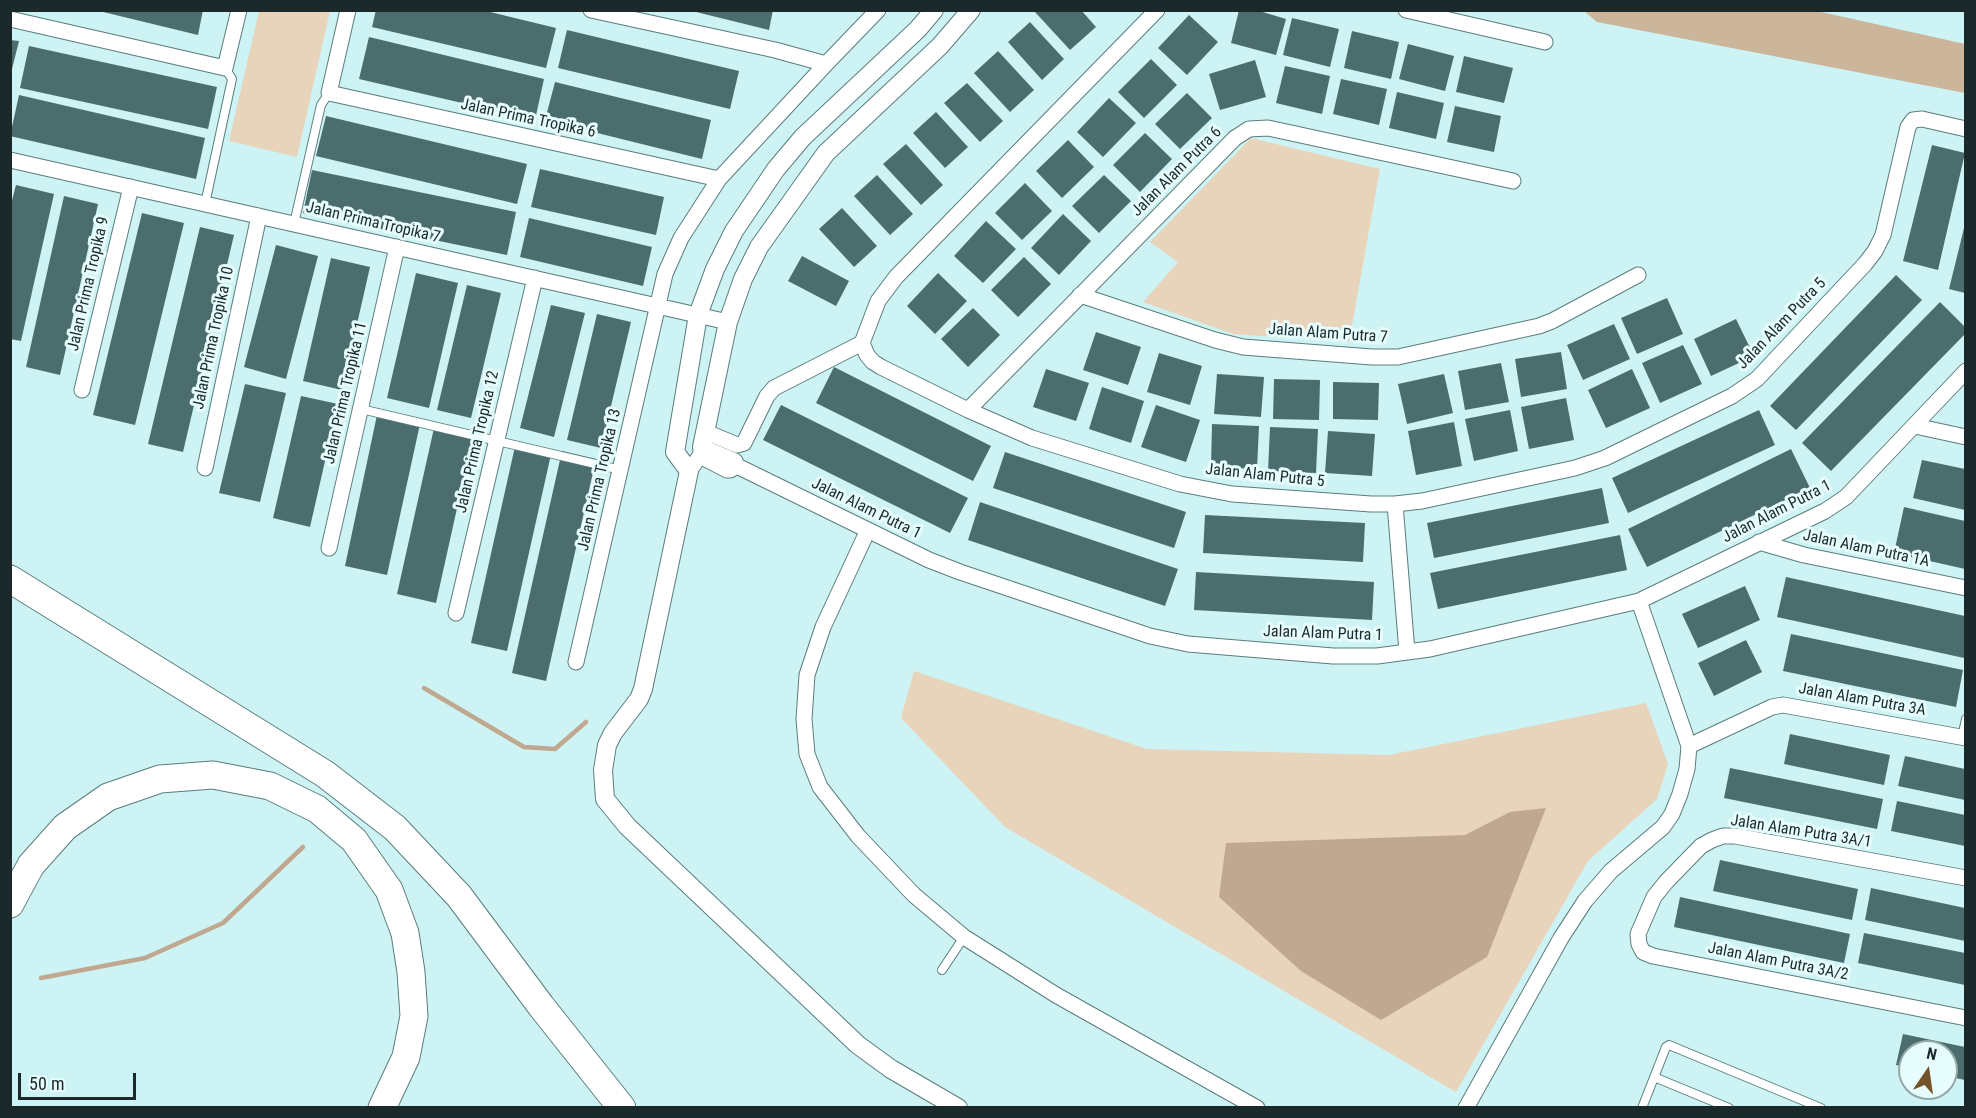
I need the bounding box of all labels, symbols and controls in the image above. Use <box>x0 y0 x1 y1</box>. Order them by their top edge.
street label: Jalan Prima Tropika 6 <box>459 95 597 143</box>
street label: Jalan Alam Putra 6 <box>1128 123 1226 221</box>
street label: Jalan Prima Tropika 7 <box>304 198 442 248</box>
street label: Jalan Prima Tropika 9 <box>64 215 114 353</box>
street label: Jalan Prima Tropika 10 <box>189 265 239 411</box>
street label: Jalan Alam Putra 5 <box>1734 274 1830 374</box>
street label: Jalan Prima Tropika 11 <box>320 320 372 466</box>
street label: Jalan Alam Putra 7 <box>1268 320 1388 348</box>
street label: Jalan Prima Tropika 12 <box>452 369 504 515</box>
street label: Jalan Prima Tropika 13 <box>574 407 626 553</box>
street label: Jalan Alam Putra 5 <box>1205 460 1325 492</box>
street label: Jalan Alam Putra 1 <box>808 474 924 544</box>
street label: Jalan Alam Putra 1 <box>1719 476 1835 548</box>
street label: Jalan Alam Putra 1A <box>1801 526 1931 572</box>
street label: Jalan Alam Putra 1 <box>1263 622 1383 646</box>
street label: Jalan Alam Putra 3A <box>1797 679 1927 721</box>
street label: Jalan Alam Putra 3A/1 <box>1729 811 1873 853</box>
street label: Jalan Alam Putra 3A/2 <box>1706 939 1850 985</box>
north arrow <box>1898 1040 1958 1100</box>
text: N <box>1925 1044 1939 1064</box>
scale bar <box>21 1061 140 1099</box>
text: 50 m <box>29 1073 64 1094</box>

